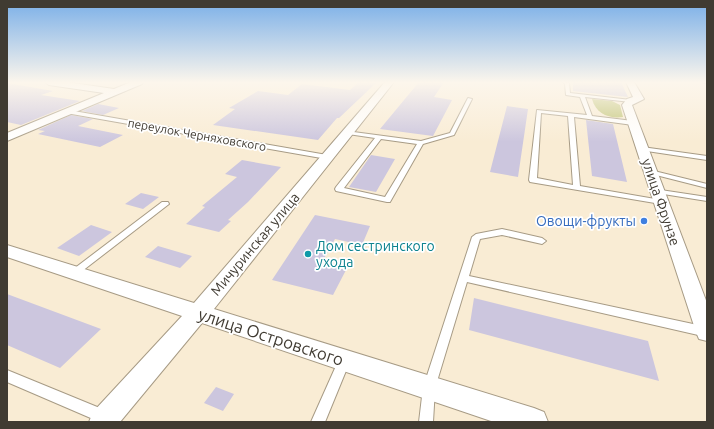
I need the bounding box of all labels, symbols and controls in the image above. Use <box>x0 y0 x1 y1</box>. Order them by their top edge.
street label: переулок Черняховского <box>127 116 267 153</box>
street label: улица Фрунзе <box>639 156 683 248</box>
street label: Мичуринская улица <box>207 189 303 299</box>
place label: Овощи-фрукты <box>536 213 636 229</box>
marker: Овощи-фрукты <box>639 216 649 226</box>
place label: Дом сестринского ухода <box>316 238 435 270</box>
marker: Дом сестринского ухода <box>303 249 313 259</box>
street label: улица Островского <box>196 304 346 369</box>

